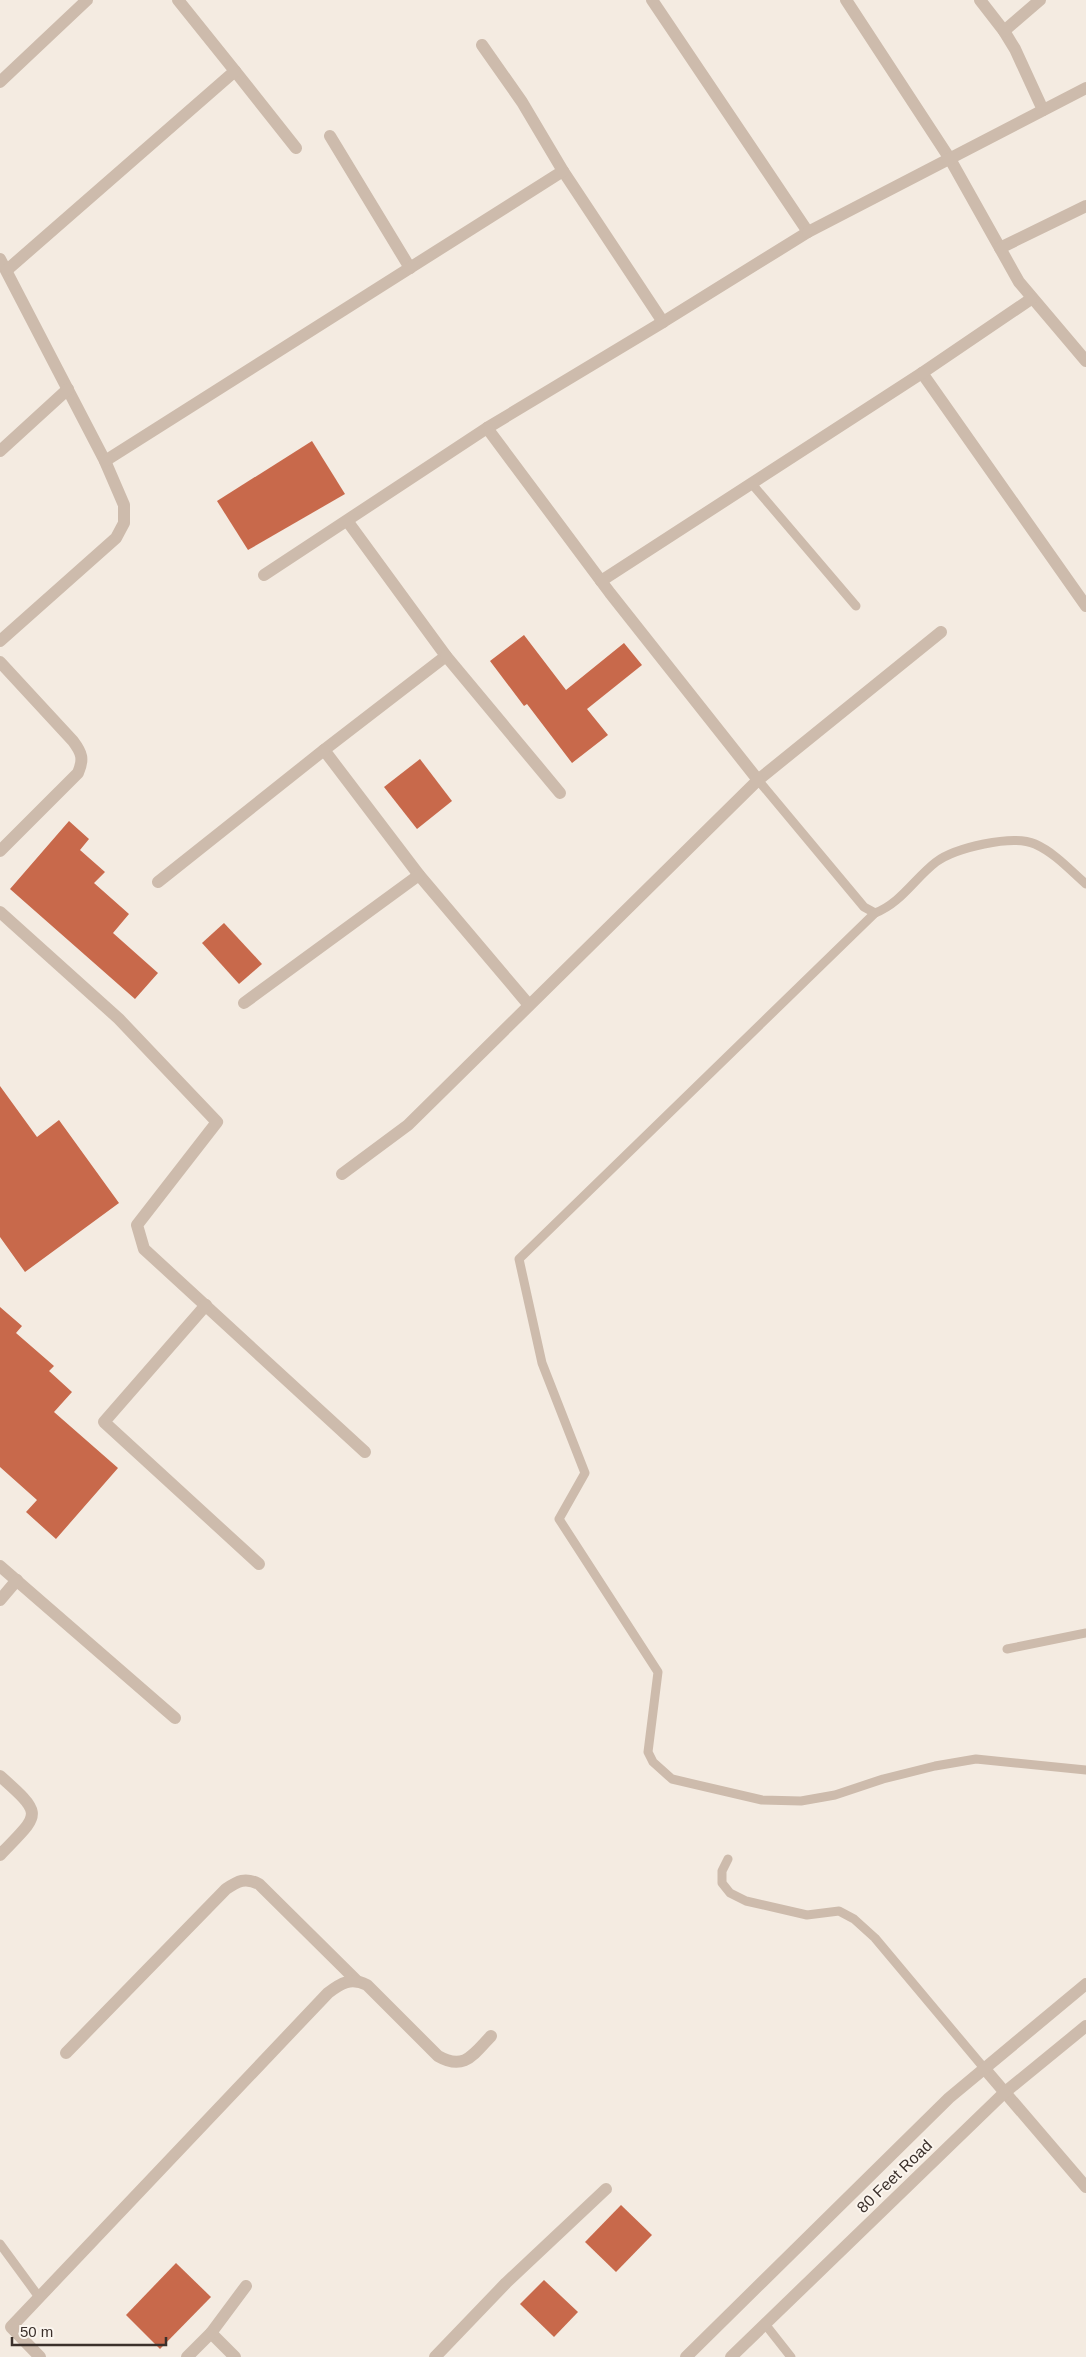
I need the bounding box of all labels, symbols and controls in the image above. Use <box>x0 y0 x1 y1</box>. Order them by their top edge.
street label: 80 Feet Road <box>854 2137 935 2216</box>
scale bar <box>12 2314 166 2346</box>
text: 50 m <box>20 2323 53 2340</box>

